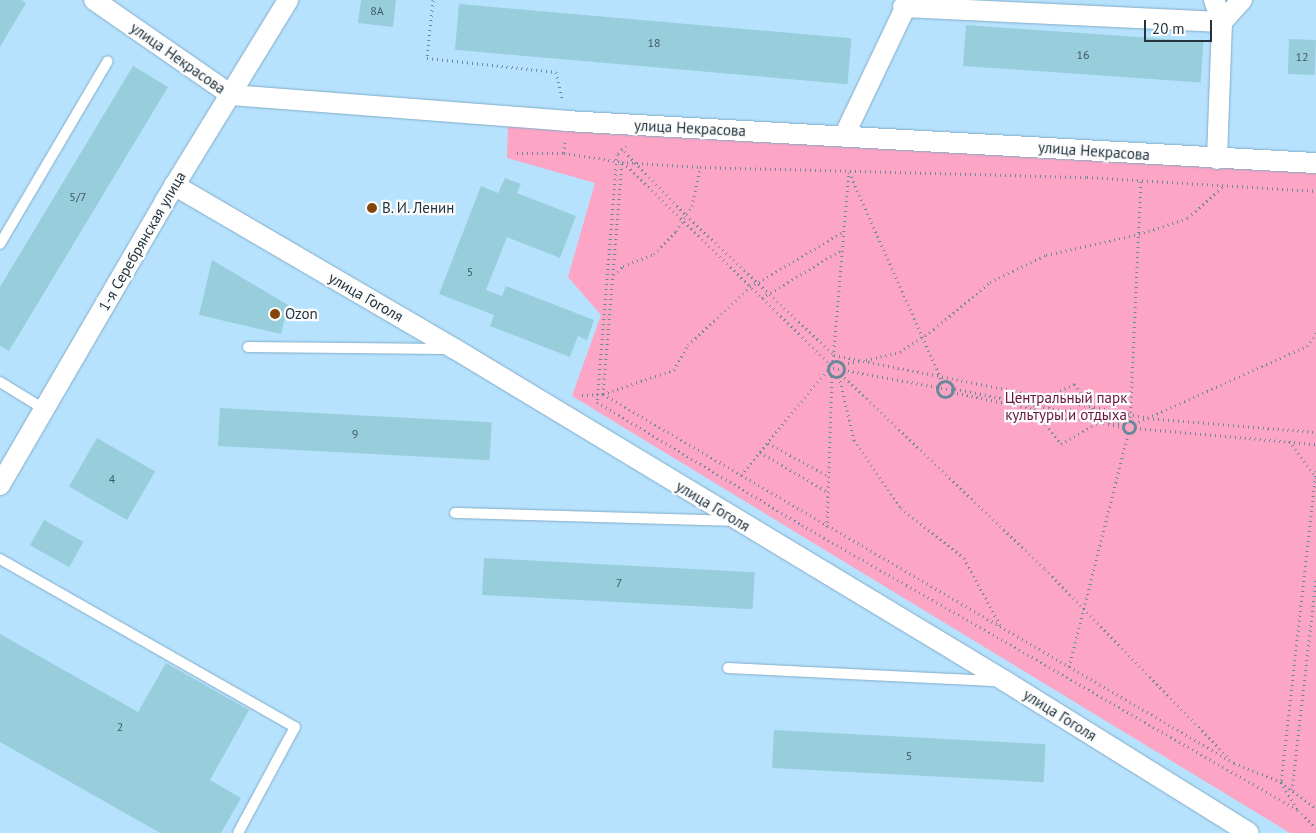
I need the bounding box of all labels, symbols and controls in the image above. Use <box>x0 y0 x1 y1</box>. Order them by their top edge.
house number: 8А <box>370 4 384 18</box>
scale bar <box>1146 10 1214 42</box>
street label: улица Некрасова <box>127 19 229 97</box>
text: 20 m <box>1152 19 1185 38</box>
house number: 18 <box>647 36 661 50</box>
house number: 16 <box>1076 48 1090 62</box>
house number: 12 <box>1295 50 1309 64</box>
street label: улица Некрасова <box>634 116 746 140</box>
street label: улица Некрасова <box>1038 138 1150 164</box>
street label: 1-я Серебрянская улица <box>95 168 189 314</box>
house number: 5/7 <box>69 190 87 204</box>
place label: В. И. Ленин <box>382 199 457 217</box>
marker: В. И. Ленин <box>366 202 378 214</box>
house number: 5 <box>467 265 473 279</box>
street label: улица Гоголя <box>326 268 406 326</box>
place label: Ozon <box>285 305 318 323</box>
marker: Ozon <box>269 308 281 320</box>
park label: Центральный парк культуры и отдыха <box>1005 388 1127 423</box>
house number: 9 <box>352 427 358 441</box>
house number: 4 <box>109 472 115 486</box>
street label: улица Гоголя <box>673 477 753 535</box>
house number: 7 <box>616 576 622 590</box>
street label: улица Гоголя <box>1020 685 1100 745</box>
house number: 2 <box>117 720 123 734</box>
house number: 5 <box>906 749 912 763</box>

